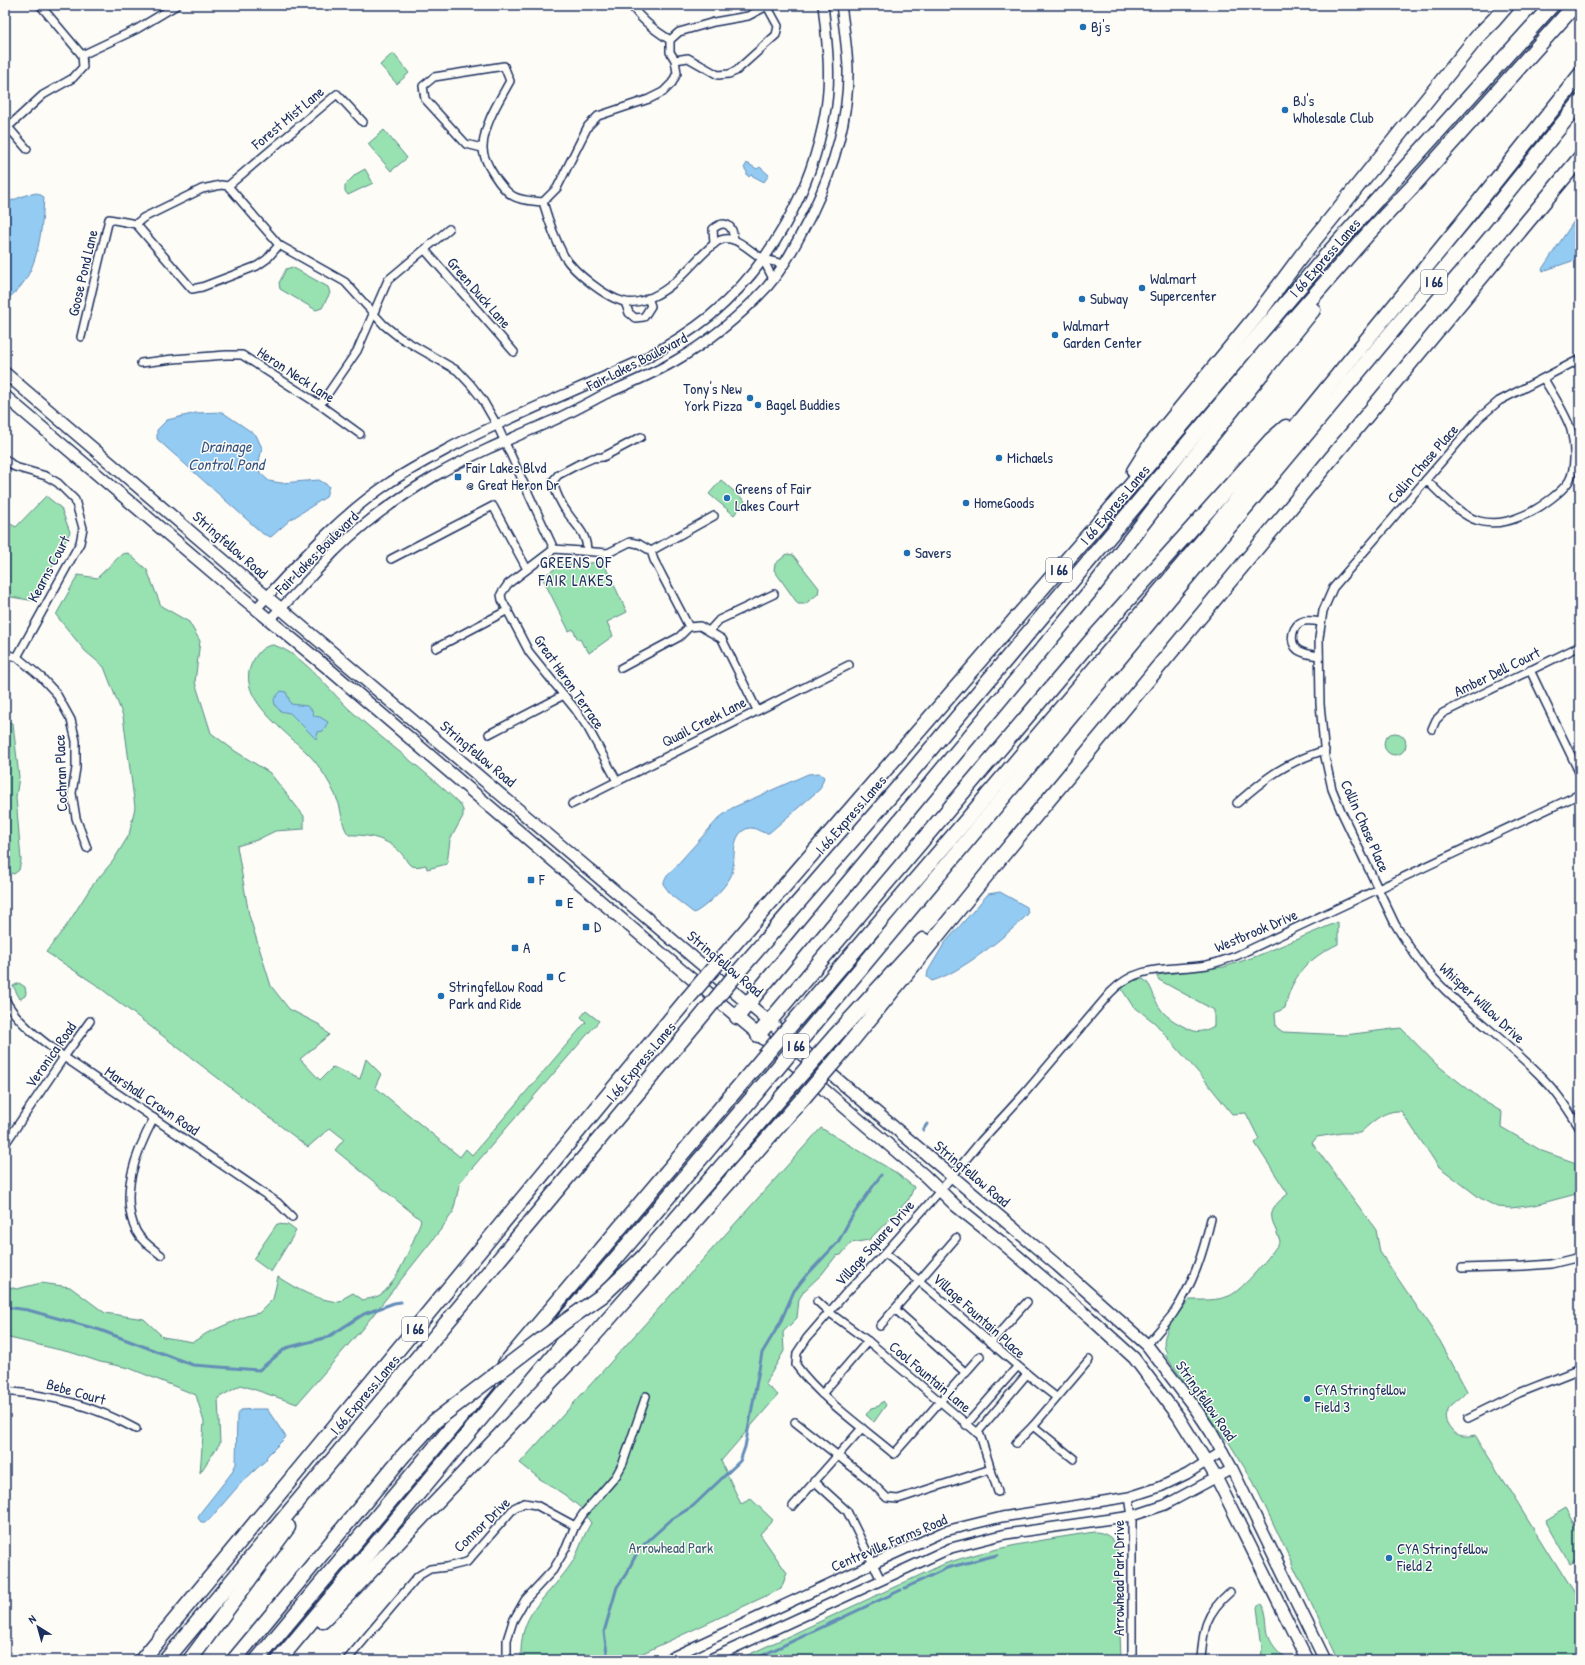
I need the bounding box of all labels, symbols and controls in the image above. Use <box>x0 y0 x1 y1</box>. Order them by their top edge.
place label: Bj's <box>1091 16 1111 37</box>
marker: Bj's <box>1078 22 1088 32</box>
street label: Forest Mist Lane <box>246 81 328 155</box>
place label: BJ's Wholesale Club <box>1293 90 1374 128</box>
marker: BJ's Wholesale Club <box>1280 105 1290 115</box>
street label: I 66 Express Lanes <box>1284 213 1365 302</box>
street label: Goose Pond Lane <box>62 228 103 318</box>
street label: Green Duck Lane <box>443 253 516 333</box>
place label: Walmart Supercenter <box>1150 268 1217 306</box>
road number: I 66 <box>1421 270 1447 294</box>
marker: Walmart Supercenter <box>1137 283 1147 293</box>
place label: Subway <box>1090 288 1128 309</box>
marker: Subway <box>1077 294 1087 304</box>
place label: Walmart Garden Center <box>1063 315 1142 353</box>
street label: Fair Lakes Boulevard <box>582 327 691 396</box>
marker: Walmart Garden Center <box>1050 330 1060 340</box>
street label: Heron Neck Lane <box>253 342 339 408</box>
place label: Tony's New York Pizza <box>683 378 742 416</box>
marker: Tony's New York Pizza <box>745 393 755 403</box>
place label: Bagel Buddies <box>766 394 840 415</box>
marker: Bagel Buddies <box>753 400 763 410</box>
street label: Collin Chase Place <box>1382 419 1463 508</box>
water label: Drainage Control Pond <box>188 435 267 475</box>
place label: Michaels <box>1007 447 1053 468</box>
marker: Michaels <box>994 453 1004 463</box>
place label: Fair Lakes Blvd @ Great Heron Dr <box>465 457 559 495</box>
street label: I 66 Express Lanes <box>1075 460 1155 549</box>
marker: Fair Lakes Blvd @ Great Heron Dr <box>453 472 463 482</box>
place label: Greens of Fair Lakes Court <box>735 478 812 516</box>
place label: HomeGoods <box>974 492 1034 513</box>
marker: Greens of Fair Lakes Court <box>722 493 732 503</box>
marker: HomeGoods <box>961 498 971 508</box>
street label: Stringfellow Road <box>188 506 273 583</box>
street label: Fair Lakes Boulevard <box>270 506 363 600</box>
street label: Kearns Court <box>22 531 75 606</box>
place label: Savers <box>915 542 952 563</box>
marker: Savers <box>902 548 912 558</box>
district label: GREENS OF FAIR LAKES <box>537 551 614 591</box>
road number: I 66 <box>1046 558 1072 582</box>
street label: Great Heron Terrace <box>529 630 610 733</box>
street label: Amber Dell Court <box>1450 641 1544 701</box>
street label: Quail Creek Lane <box>658 691 750 752</box>
street label: Stringfellow Road <box>436 716 521 792</box>
street label: Cochran Place <box>49 734 72 812</box>
street label: I 66 Express Lanes <box>810 770 891 859</box>
street label: Collin Chase Place <box>1336 776 1395 875</box>
place label: F <box>538 869 545 890</box>
marker: F <box>526 875 536 885</box>
place label: E <box>567 892 574 913</box>
marker: E <box>554 898 564 908</box>
street label: Westbrook Drive <box>1211 904 1300 957</box>
place label: D <box>594 916 602 937</box>
marker: D <box>581 922 591 932</box>
street label: Stringfellow Road <box>683 926 768 1002</box>
place label: A <box>523 937 531 958</box>
marker: A <box>510 943 520 953</box>
street label: Whisper Willow Drive <box>1435 957 1530 1048</box>
place label: C <box>558 966 566 987</box>
marker: C <box>545 972 555 982</box>
place label: Stringfellow Road Park and Ride <box>449 976 543 1014</box>
marker: Stringfellow Road Park and Ride <box>436 991 446 1001</box>
street label: Veronica Road <box>20 1017 81 1092</box>
street label: I 66 Express Lanes <box>601 1017 681 1106</box>
road number: I 66 <box>783 1034 809 1058</box>
street label: Marshall Crown Road <box>101 1061 204 1140</box>
street label: Stringfellow Road <box>930 1136 1015 1212</box>
street label: Village Square Drive <box>830 1195 919 1290</box>
street label: Village Fountain Place <box>928 1268 1030 1363</box>
road number: I 66 <box>402 1317 428 1341</box>
street label: Cool Fountain Lane <box>885 1336 976 1417</box>
street label: I 66 Express Lanes <box>325 1350 405 1439</box>
street label: Stringfellow Road <box>1171 1356 1242 1445</box>
street label: Bebe Court <box>44 1373 109 1410</box>
place label: CYA Stringfellow Field 3 <box>1314 1379 1406 1417</box>
marker: CYA Stringfellow Field 3 <box>1302 1394 1312 1404</box>
street label: Connor Drive <box>449 1492 515 1557</box>
street label: Centreville Farms Road <box>827 1509 950 1577</box>
street label: Arrowhead Park Drive <box>1108 1520 1129 1636</box>
park label: Arrowhead Park <box>629 1537 713 1558</box>
place label: CYA Stringfellow Field 2 <box>1396 1538 1488 1576</box>
marker: CYA Stringfellow Field 2 <box>1384 1553 1394 1563</box>
north arrow <box>18 1607 58 1647</box>
text: N <box>25 1612 39 1626</box>

